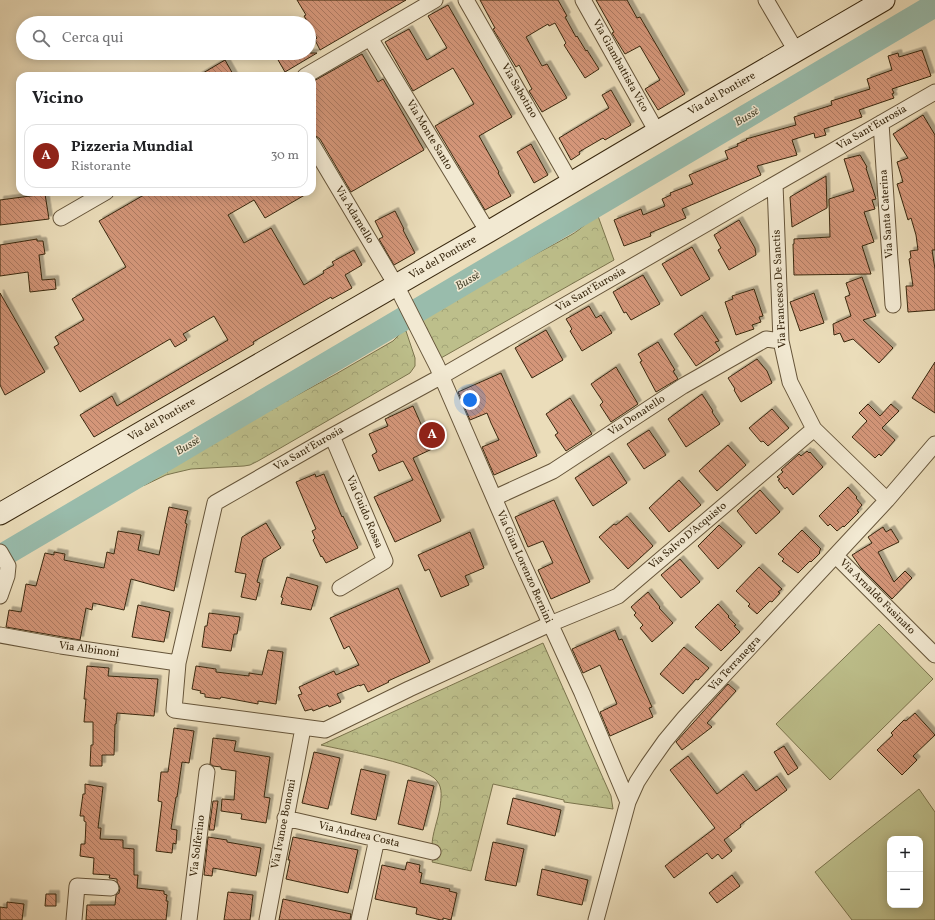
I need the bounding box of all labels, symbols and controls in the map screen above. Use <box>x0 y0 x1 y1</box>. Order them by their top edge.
search box <box>16 16 316 60</box>
street label: Via Giambattista Vico <box>588 17 652 115</box>
icon: search <box>30 27 52 49</box>
text: Cerca qui <box>62 28 124 49</box>
street label: Via Sabotino <box>497 61 541 121</box>
street label: Via del Pontiere <box>685 69 759 119</box>
text: Vicino <box>32 87 83 110</box>
street label: Via Monte Santo <box>402 97 456 173</box>
street label: Via Sant'Eurosia <box>834 102 910 154</box>
water label: Bussè <box>732 103 763 131</box>
text: Pizzeria Mundial <box>71 137 193 158</box>
text: A <box>41 147 51 165</box>
text: 30 m <box>271 147 299 165</box>
text: Ristorante <box>71 158 131 176</box>
street label: Via Santa Caterina <box>876 169 898 259</box>
street label: Via Adamello <box>331 183 377 247</box>
street label: Via Francesco De Sanctis <box>769 229 791 349</box>
street label: Via del Pontiere <box>406 233 480 283</box>
street label: Via Sant'Eurosia <box>553 264 629 316</box>
water label: Bussè <box>453 267 484 295</box>
your location <box>460 390 480 410</box>
street label: Via Donatello <box>606 392 669 440</box>
street label: Via del Pontiere <box>125 395 199 445</box>
pin: A <box>419 420 445 450</box>
street label: Via Sant'Eurosia <box>271 423 347 475</box>
water label: Bussè <box>173 432 204 460</box>
street label: Via Guido Rossa <box>342 473 386 551</box>
street label: Via Salvo D'Acquisto <box>646 499 730 573</box>
street label: Via Gian Lorenzo Bernini <box>492 508 556 626</box>
street label: Via Arnaldo Fusinato <box>836 556 918 638</box>
street label: Via Terranegra <box>705 633 765 695</box>
street label: Via Albinoni <box>58 638 120 662</box>
street label: Via Ivanoe Bonomi <box>268 778 300 870</box>
street label: Via Solferino <box>187 814 209 878</box>
street label: Via Andrea Costa <box>317 818 402 852</box>
map controls <box>887 836 923 908</box>
button: + <box>887 836 923 872</box>
button: − <box>887 872 923 908</box>

